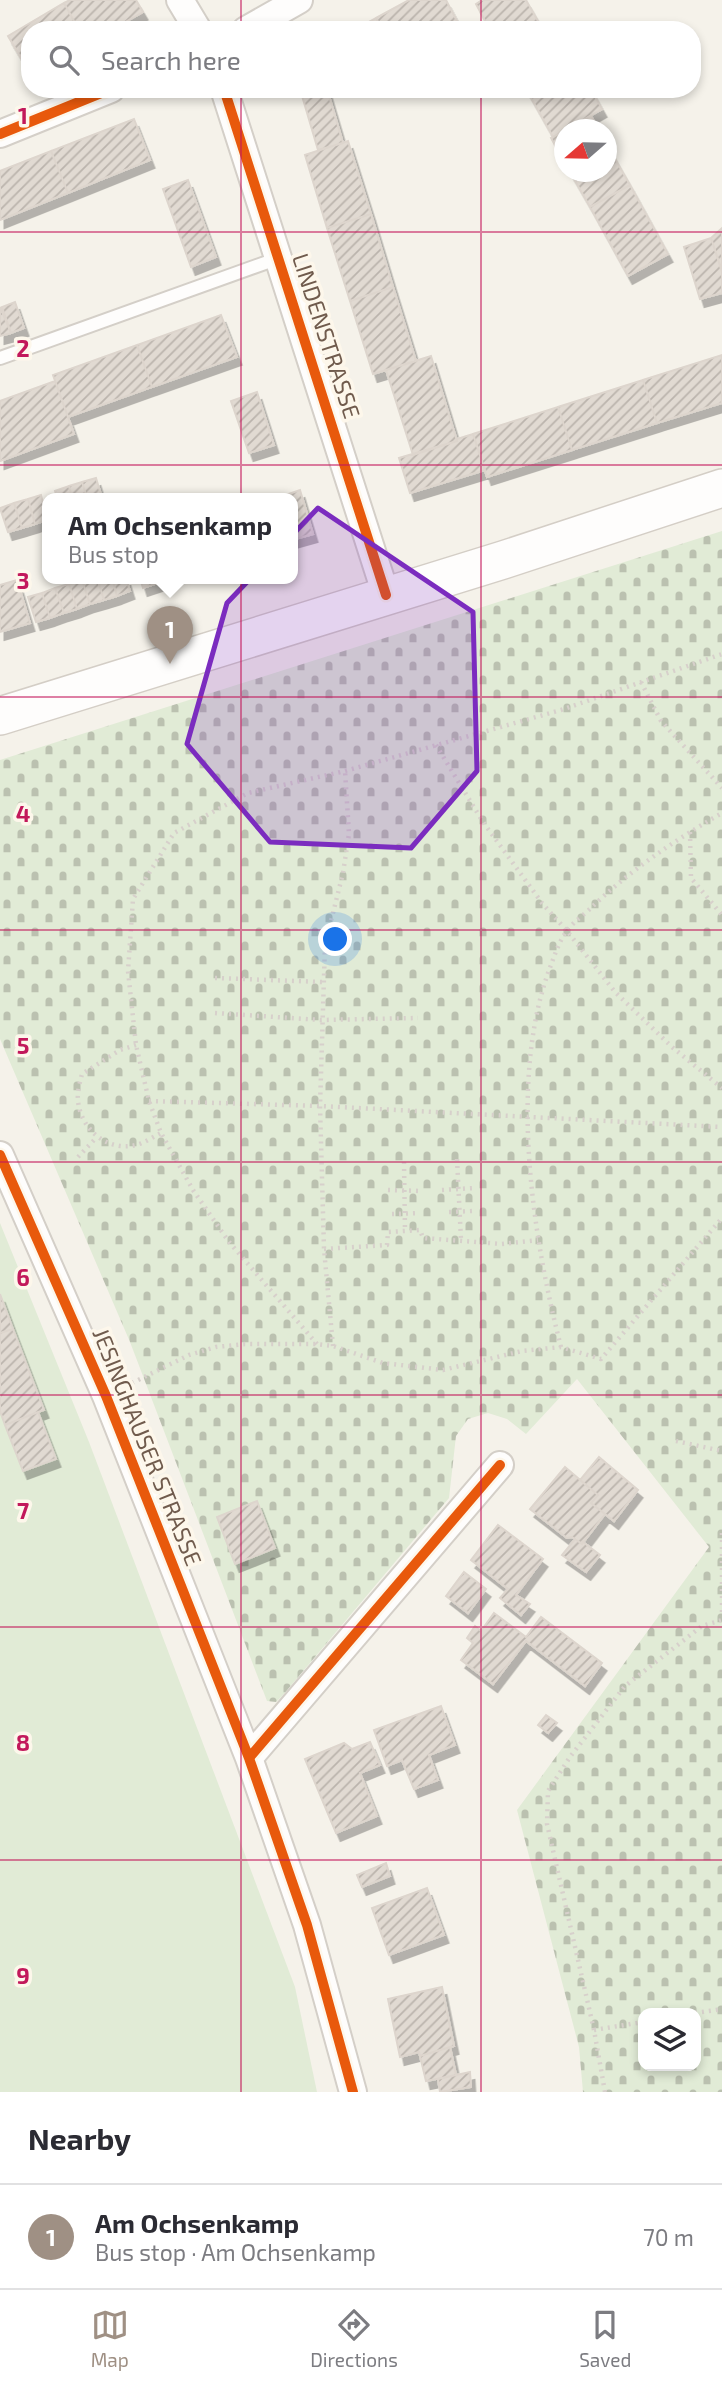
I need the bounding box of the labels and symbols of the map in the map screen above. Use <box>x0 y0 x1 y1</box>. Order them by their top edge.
text: 1 <box>18 101 28 129</box>
north arrow <box>554 119 617 182</box>
street label: LINDENSTRASSE <box>287 250 367 422</box>
text: 2 <box>16 334 30 362</box>
text: 3 <box>16 566 30 594</box>
pin: 1 <box>147 606 193 664</box>
text: 4 <box>16 799 30 827</box>
your location <box>318 922 352 956</box>
text: 5 <box>17 1031 29 1059</box>
text: 6 <box>16 1263 30 1291</box>
street label: JESINGHAUSER STRASSE <box>87 1324 208 1570</box>
text: 7 <box>17 1496 29 1524</box>
text: 8 <box>16 1728 30 1756</box>
text: 9 <box>16 1961 30 1989</box>

